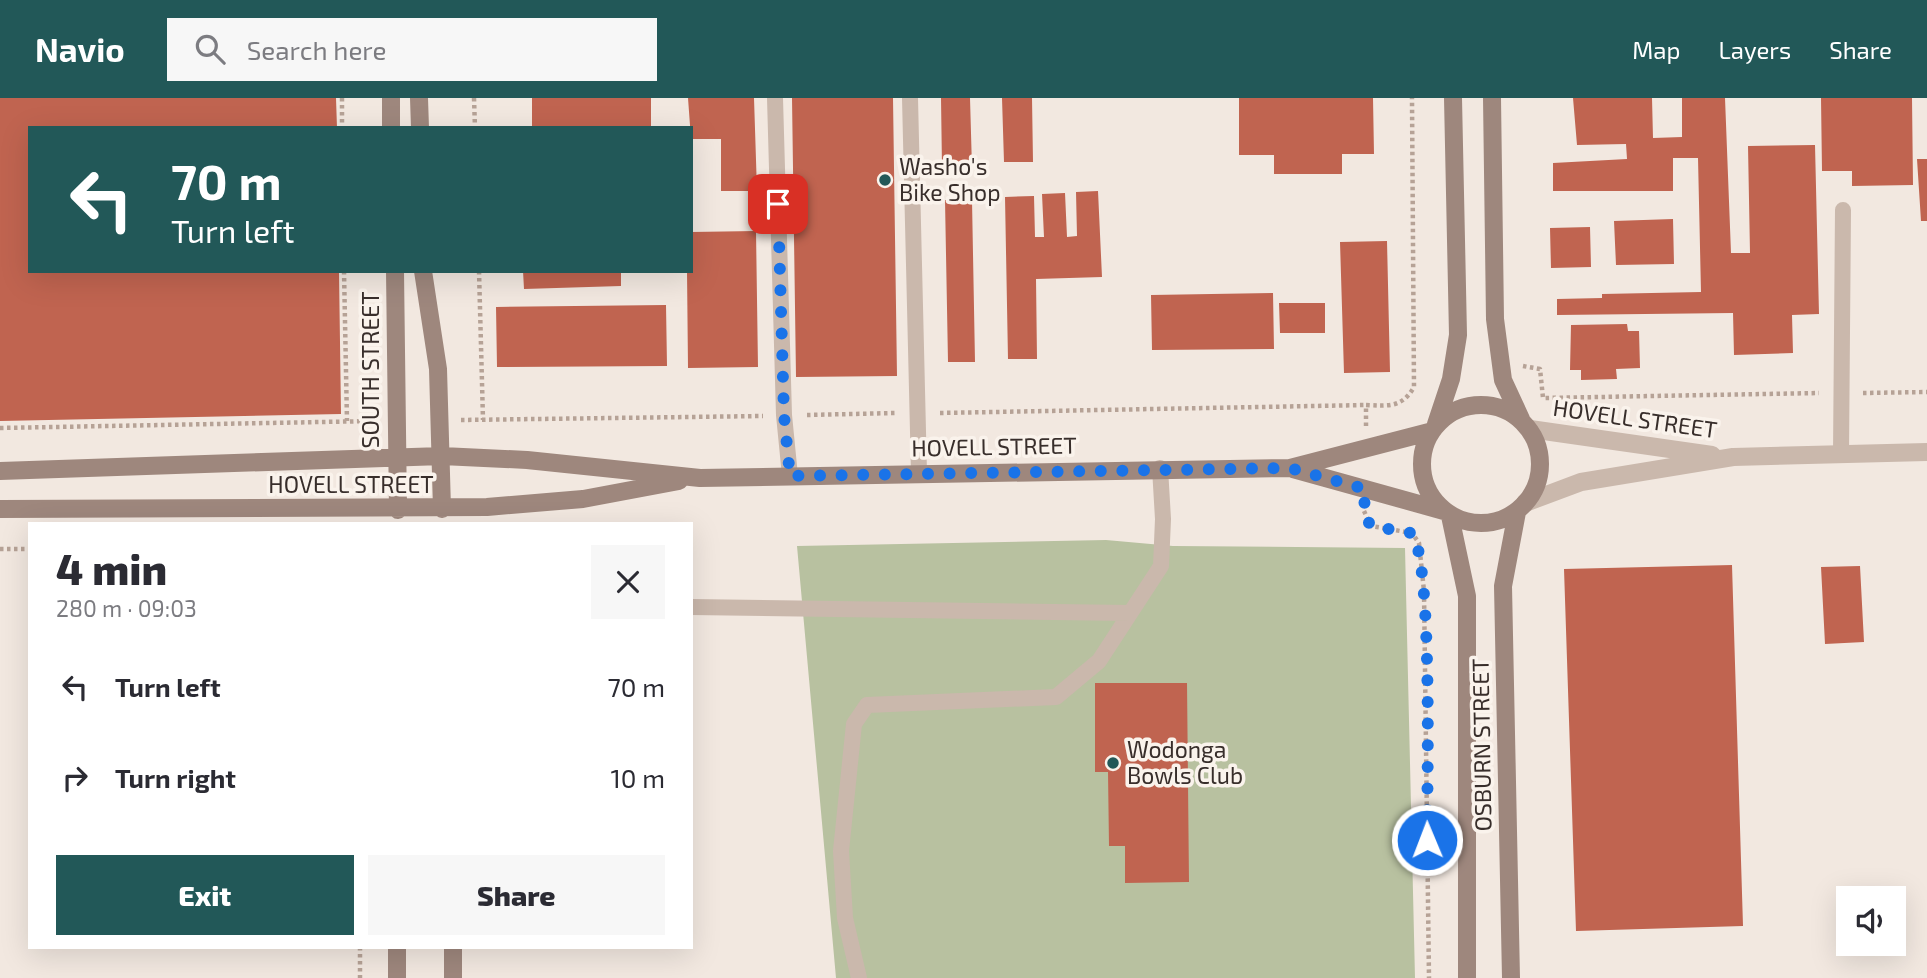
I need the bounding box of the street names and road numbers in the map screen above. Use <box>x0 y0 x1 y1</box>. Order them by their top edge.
street label: SOUTH STREET <box>356 291 384 449</box>
street label: HOVELL STREET <box>1551 393 1719 443</box>
street label: HOVELL STREET <box>911 431 1077 461</box>
street label: HOVELL STREET <box>268 470 434 498</box>
street label: OSBURN STREET <box>1465 658 1497 832</box>

